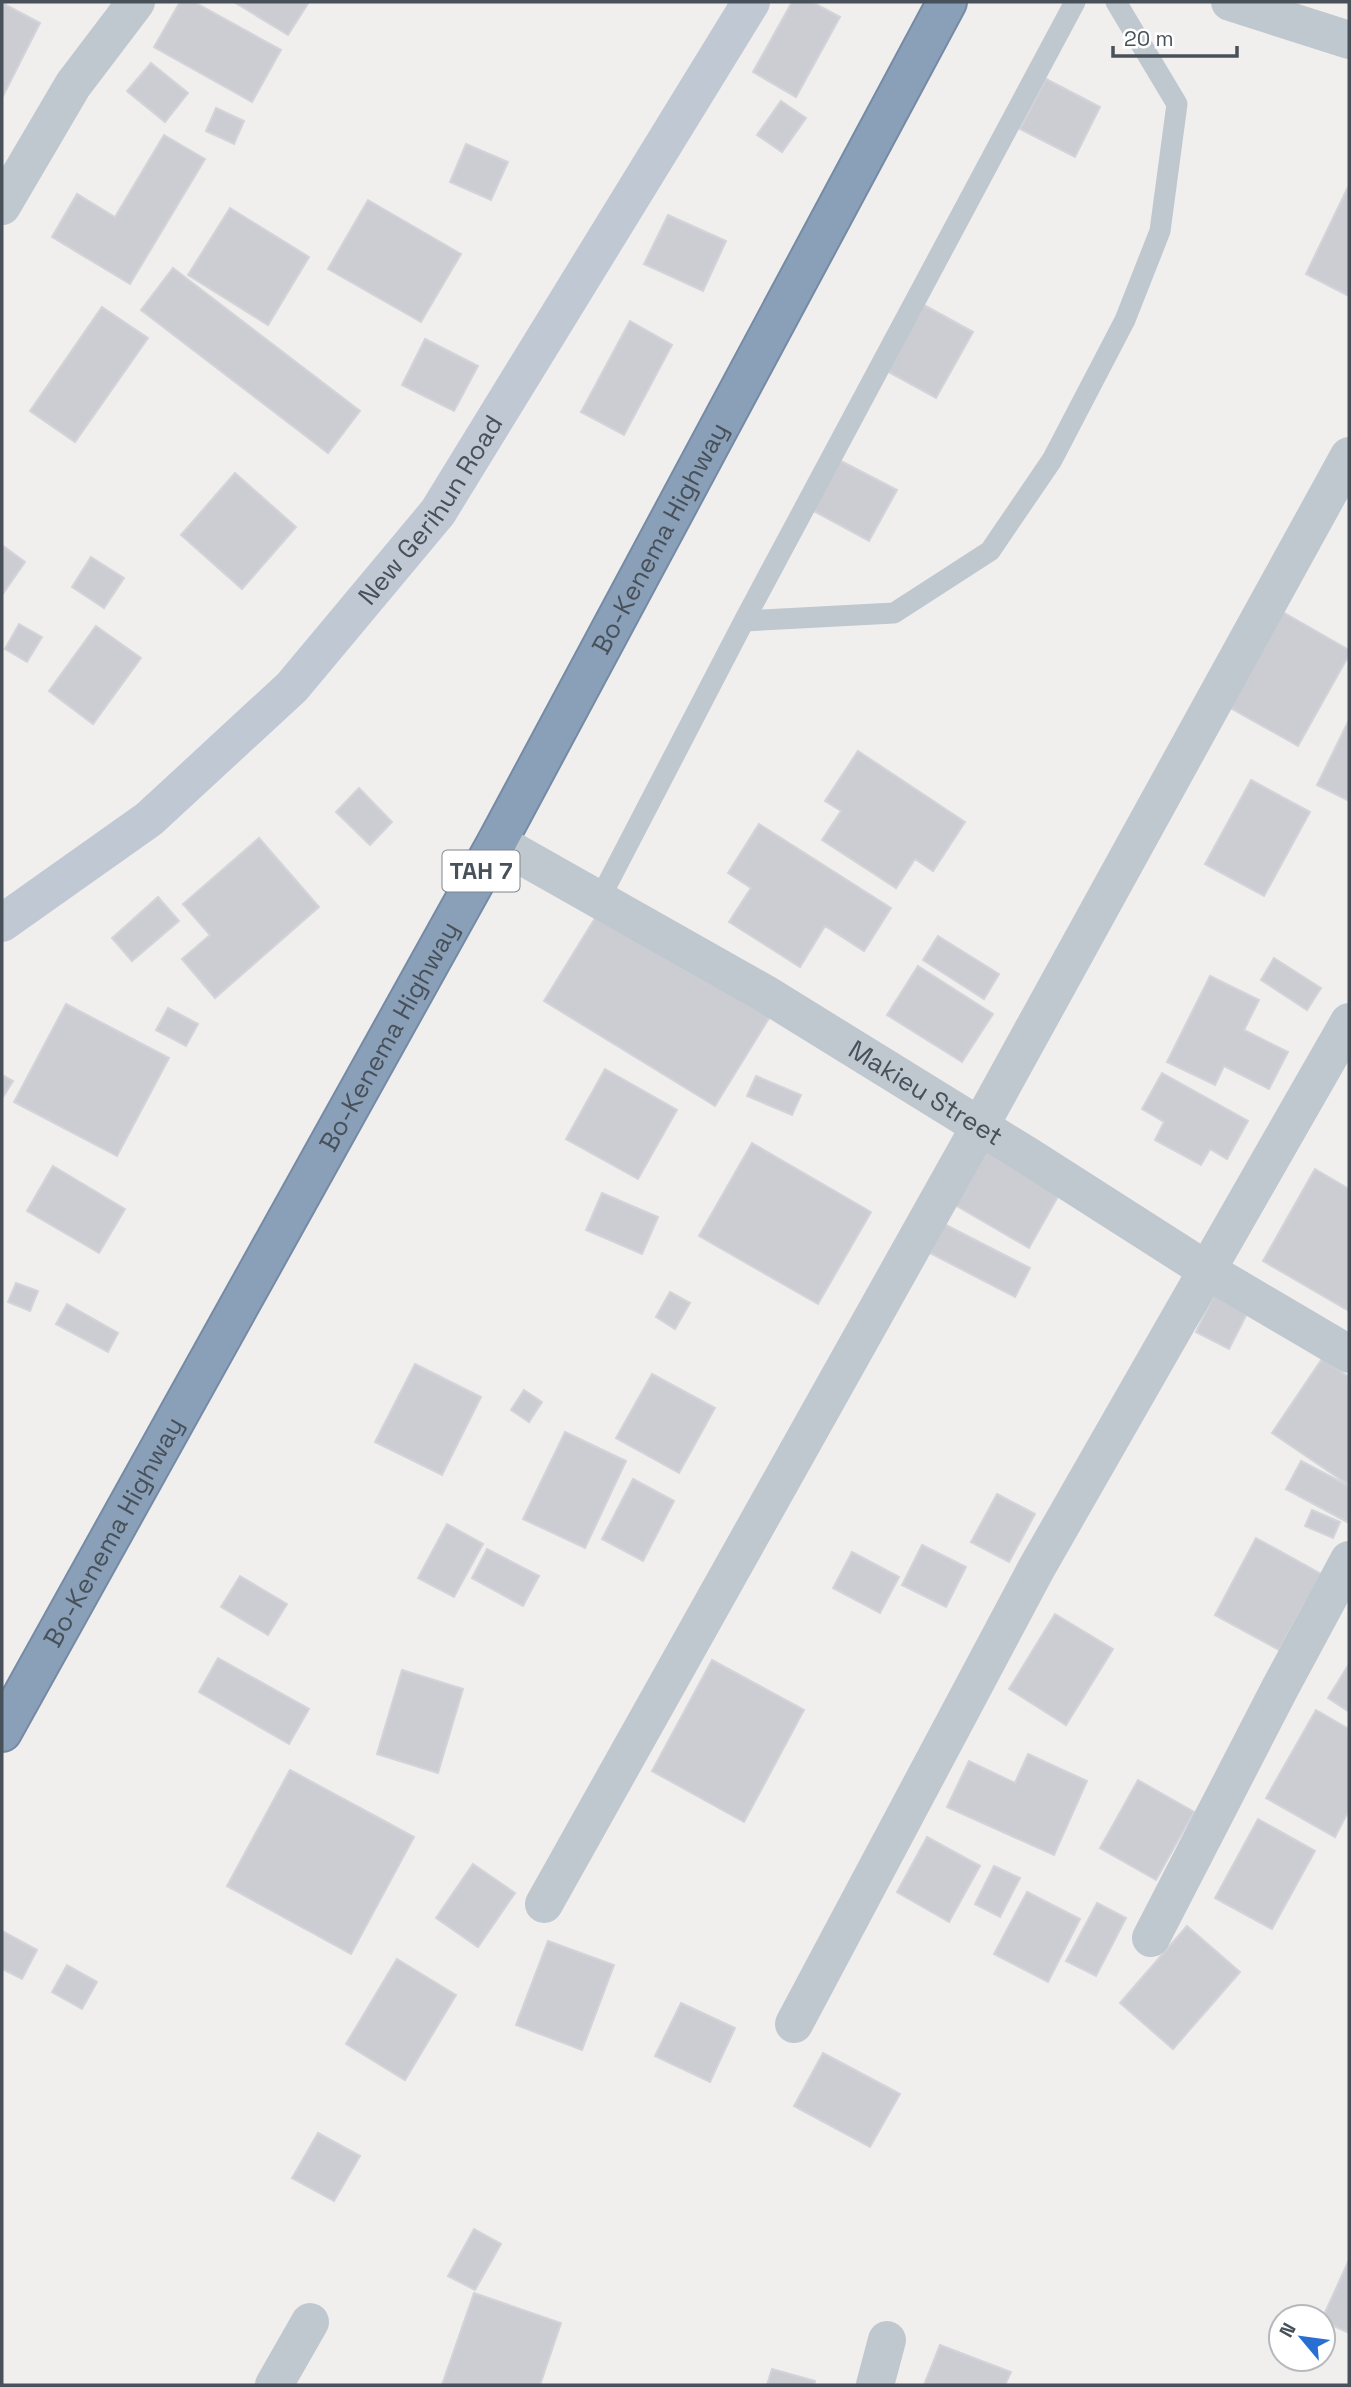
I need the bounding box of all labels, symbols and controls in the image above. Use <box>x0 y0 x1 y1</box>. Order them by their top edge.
scale bar <box>1113 14 1237 58</box>
text: 20 m <box>1124 25 1174 52</box>
street label: New Gerihun Road <box>351 409 510 612</box>
street label: Bo-Kenema Highway <box>584 416 736 660</box>
road number: TAH 7 <box>442 850 520 892</box>
street label: Bo-Kenema Highway <box>311 915 467 1158</box>
street label: Makieu Street <box>842 1032 1009 1153</box>
street label: Bo-Kenema Highway <box>36 1411 191 1653</box>
north arrow <box>1267 2303 1337 2373</box>
text: N <box>1274 2318 1302 2342</box>

